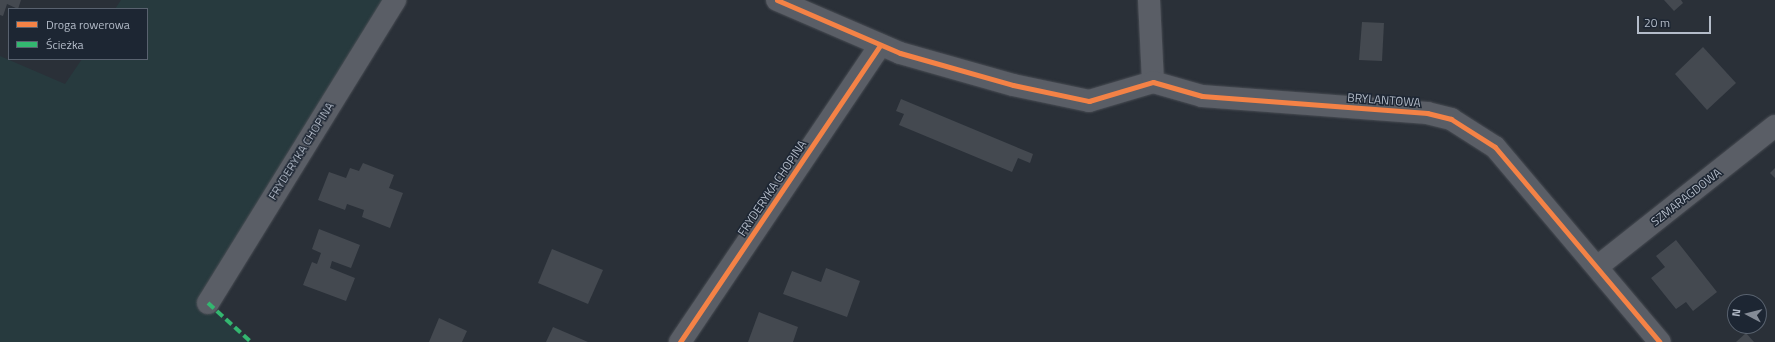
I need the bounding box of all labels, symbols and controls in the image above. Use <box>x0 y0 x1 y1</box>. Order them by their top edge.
legend <box>8 8 148 60</box>
scale bar <box>1639 8 1713 34</box>
text: 20 m <box>1644 13 1670 32</box>
text: Droga rowerowa <box>46 15 130 34</box>
text: Ścieżka <box>46 35 84 54</box>
street label: BRYLANTOWA <box>1347 90 1421 110</box>
street label: FRYDERYKA CHOPINA <box>265 100 337 202</box>
street label: FRYDERYKA CHOPINA <box>735 137 809 239</box>
street label: SZMARAGDOWA <box>1648 165 1724 229</box>
north arrow <box>1727 294 1767 334</box>
text: N <box>1728 308 1744 317</box>

